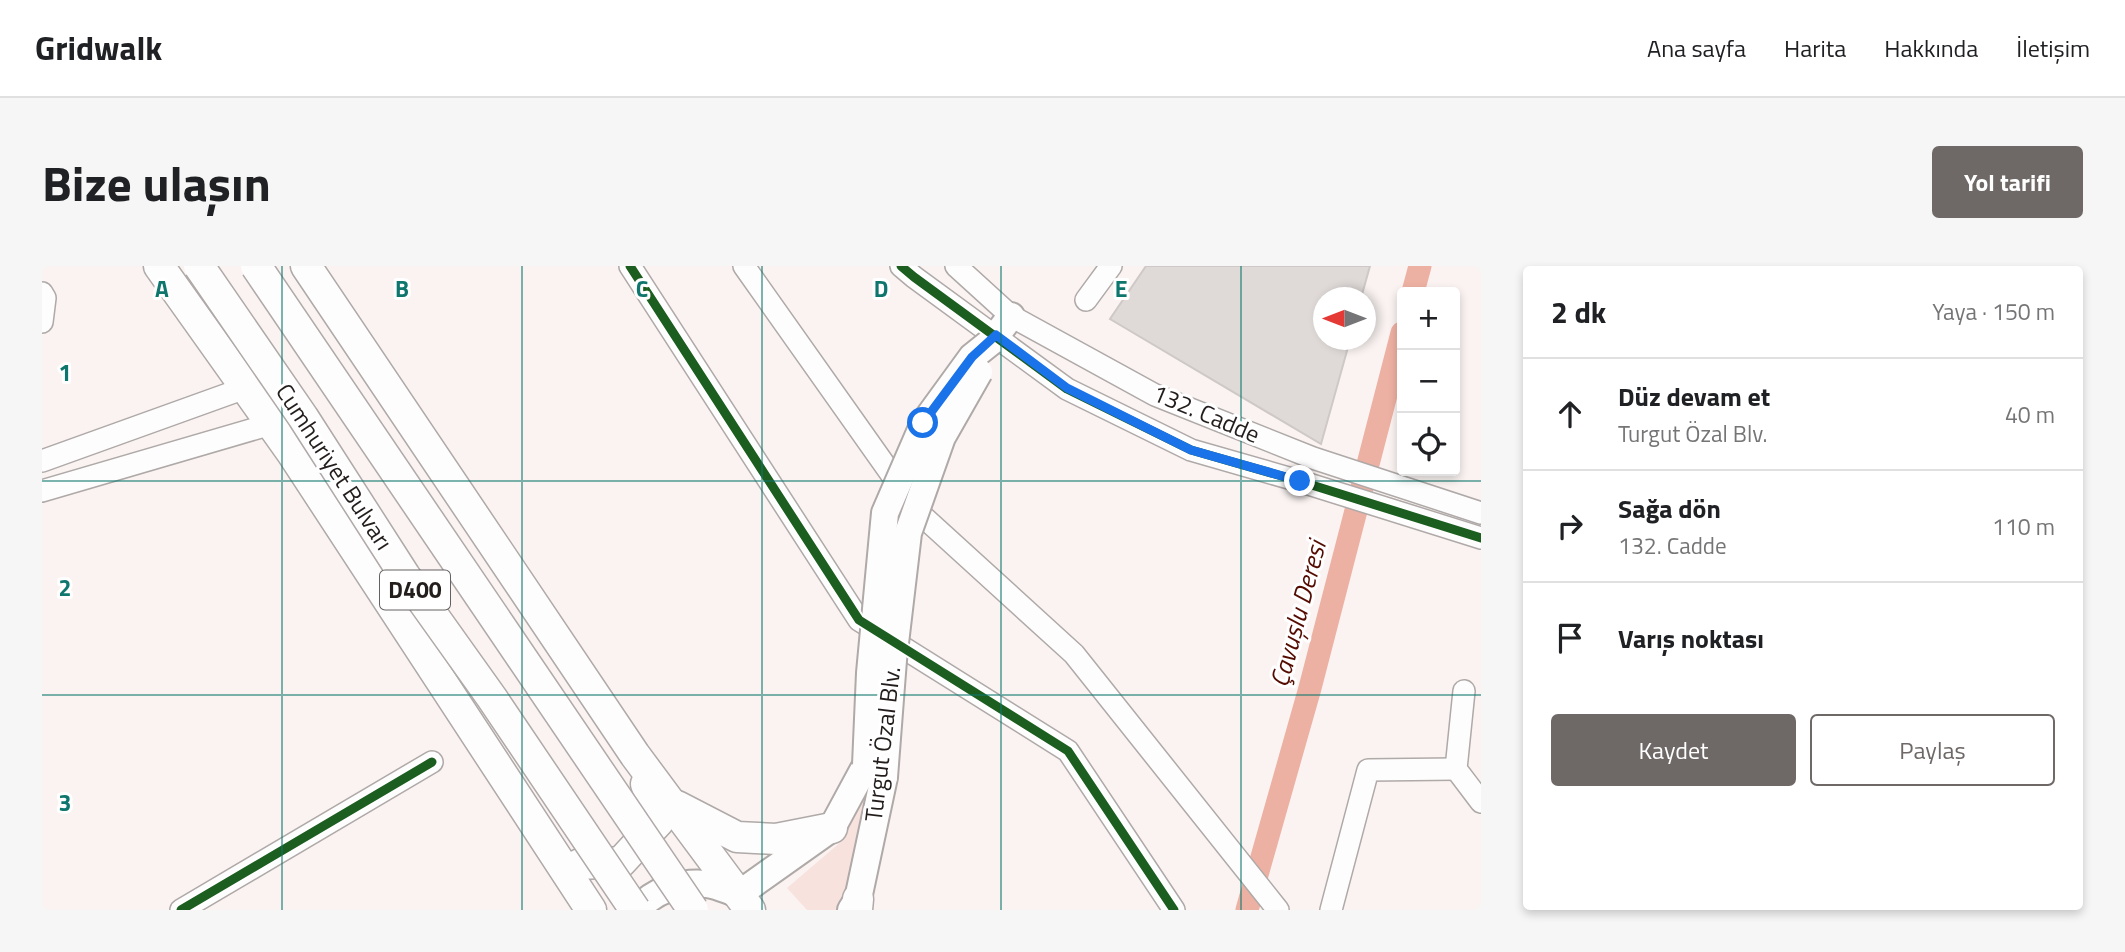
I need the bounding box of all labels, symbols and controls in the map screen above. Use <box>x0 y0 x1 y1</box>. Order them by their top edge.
text: Gridwalk <box>35 23 162 73</box>
text: Ana sayfa <box>1647 30 1746 66</box>
text: Harita <box>1784 30 1846 66</box>
text: Hakkında <box>1884 30 1978 66</box>
text: İletişim <box>2016 30 2090 66</box>
text: Bize ulaşın <box>42 145 271 220</box>
button: Yol tarifi <box>1932 146 2083 218</box>
text: A <box>155 271 169 306</box>
text: B <box>395 271 409 306</box>
text: C <box>636 271 648 306</box>
text: D <box>874 271 888 306</box>
text: E <box>1115 271 1127 306</box>
north arrow <box>1313 287 1376 350</box>
map controls <box>1397 287 1460 476</box>
button: + <box>1397 287 1460 350</box>
text: 2 dk <box>1551 289 1606 335</box>
text: Yaya · 150 m <box>1932 294 2055 329</box>
button: − <box>1397 350 1460 413</box>
text: 1 <box>59 355 71 390</box>
street label: 132. Cadde <box>1147 374 1266 452</box>
street label: Cumhuriyet Bulvarı <box>267 376 402 557</box>
text: Düz devam et <box>1618 377 1770 416</box>
icon: ahead <box>1551 395 1589 433</box>
text: 40 m <box>2005 397 2055 432</box>
route start <box>907 407 938 438</box>
button: locate <box>1397 413 1460 476</box>
text: Turgut Özal Blv. <box>1618 416 1768 451</box>
route end <box>1284 465 1315 496</box>
text: Sağa dön <box>1618 489 1721 528</box>
icon: right <box>1551 507 1589 545</box>
text: 110 m <box>1992 509 2055 544</box>
text: 132. Cadde <box>1618 528 1727 563</box>
water label: Çavuşlu Deresi <box>1259 534 1336 691</box>
text: 2 <box>59 570 71 605</box>
road number: D400 <box>380 570 450 610</box>
icon: arrive <box>1551 619 1589 657</box>
text: Varış noktası <box>1618 619 1764 658</box>
street label: Turgut Özal Blv. <box>855 664 909 824</box>
button: Kaydet <box>1551 714 1796 786</box>
button: Paylaş <box>1810 714 2055 786</box>
text: 3 <box>59 785 71 820</box>

